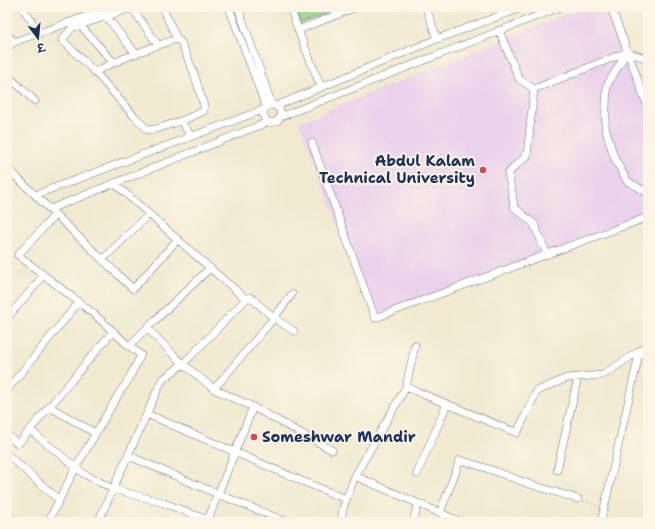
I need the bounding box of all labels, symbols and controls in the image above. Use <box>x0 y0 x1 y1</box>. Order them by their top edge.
north arrow <box>18 18 58 58</box>
text: उ <box>33 39 47 56</box>
place label: Abdul Kalam Technical University <box>319 151 475 188</box>
marker: Abdul Kalam Technical University <box>478 165 488 175</box>
place label: Someshwar Mandir <box>262 427 416 447</box>
marker: Someshwar Mandir <box>249 432 259 442</box>

